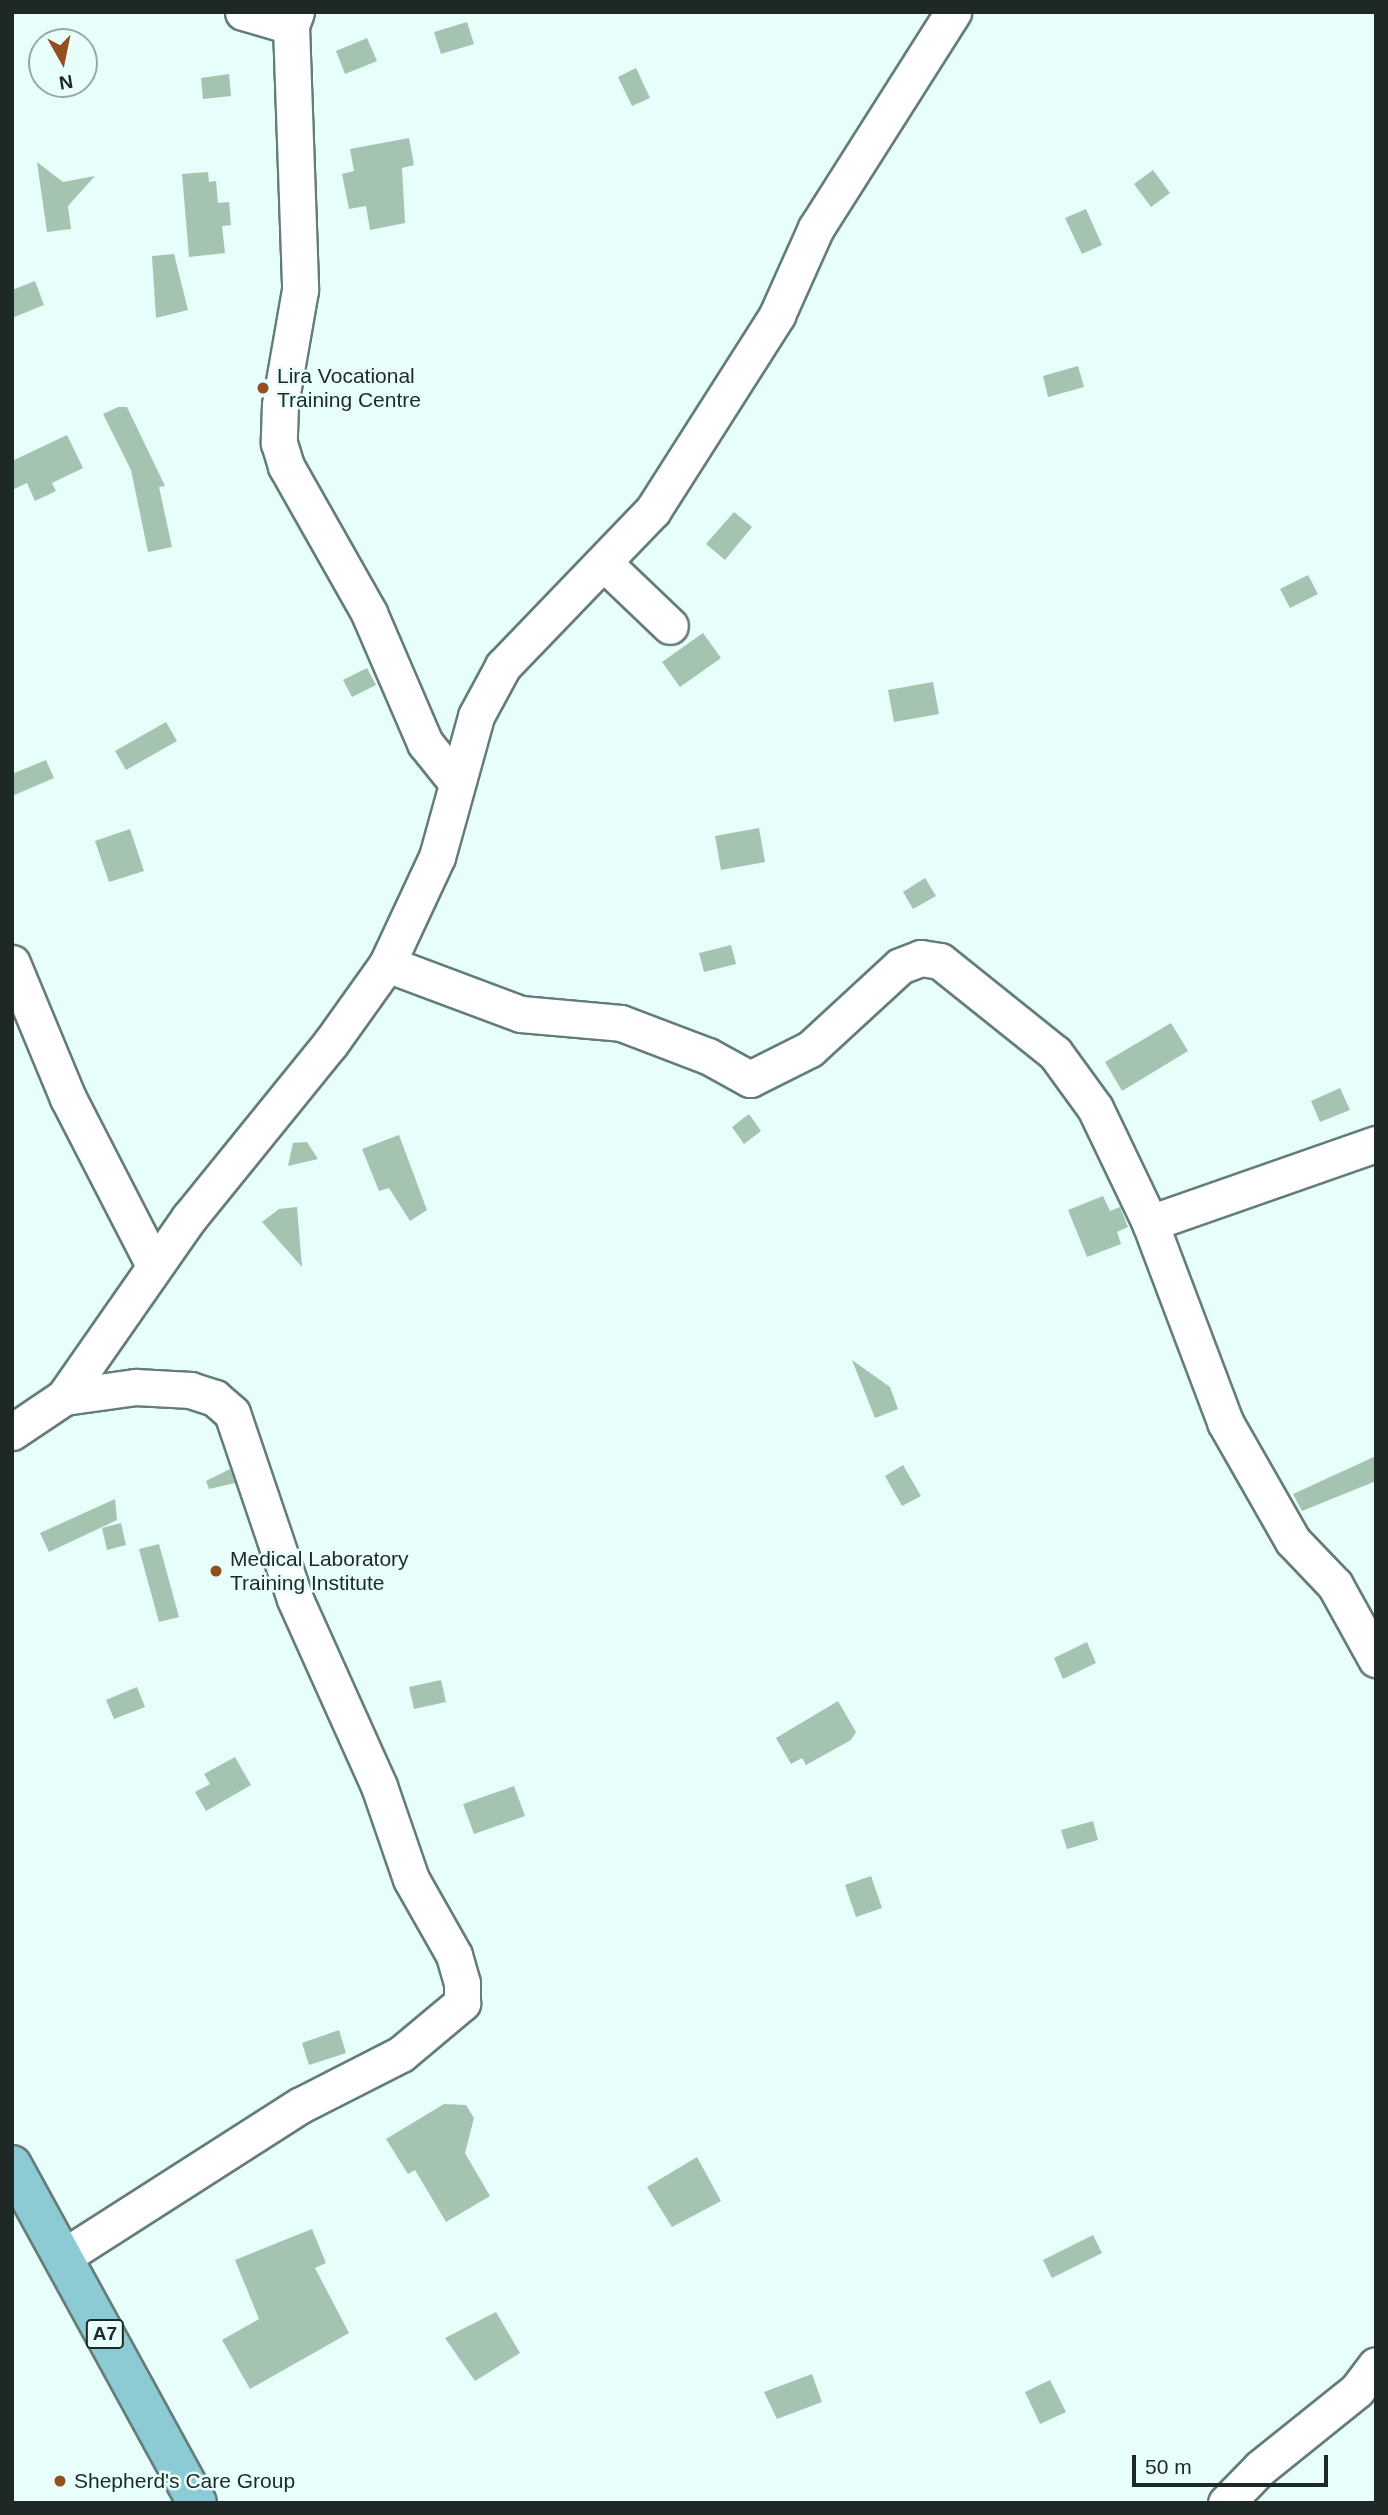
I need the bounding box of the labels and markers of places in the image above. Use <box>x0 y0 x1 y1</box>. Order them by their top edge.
place label: Lira Vocational Training Centre <box>277 363 421 413</box>
marker: Lira Vocational Training Centre <box>255 380 271 396</box>
place label: Medical Laboratory Training Institute <box>230 1546 409 1596</box>
marker: Medical Laboratory Training Institute <box>208 1563 224 1579</box>
place label: Shepherd's Care Group <box>74 2468 295 2494</box>
marker: Shepherd's Care Group <box>52 2473 68 2489</box>

